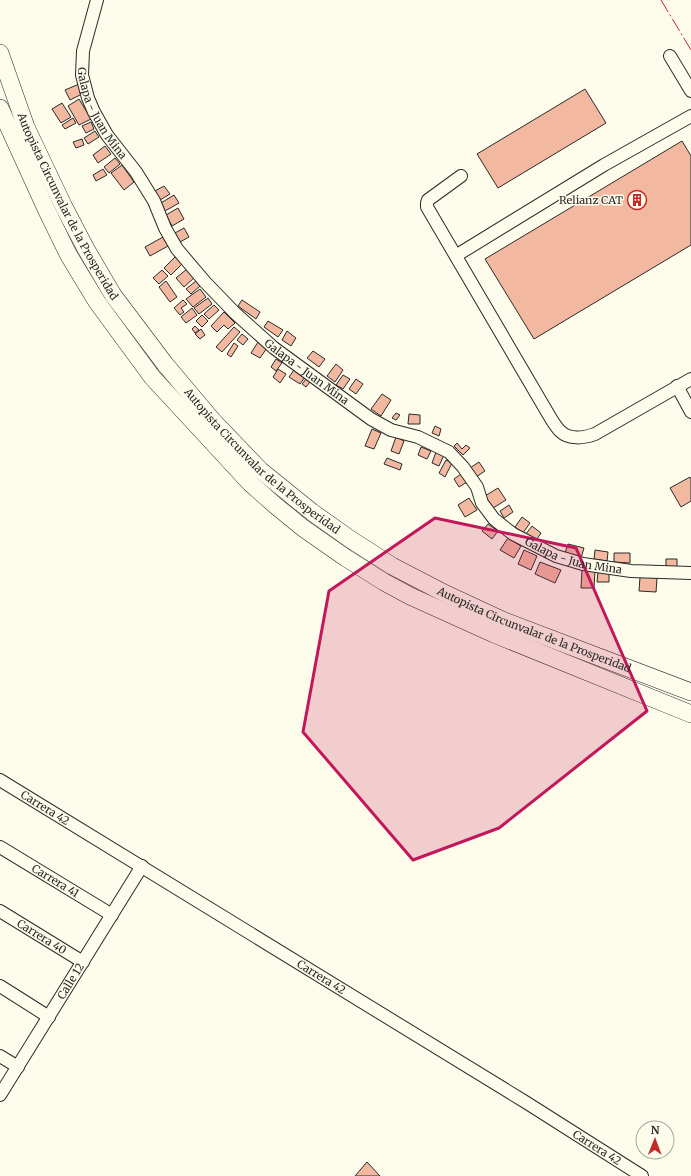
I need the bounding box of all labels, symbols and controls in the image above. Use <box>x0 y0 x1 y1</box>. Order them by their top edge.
street label: Galapa - Juan Mina <box>75 67 130 162</box>
street label: Autopista Circunvalar de la Prosperidad <box>14 110 121 303</box>
building icon: Relianz CAT <box>626 189 648 211</box>
place label: Relianz CAT <box>559 193 623 207</box>
street label: Galapa - Juan Mina <box>262 336 352 408</box>
street label: Autopista Circunvalar de la Prosperidad <box>181 384 343 537</box>
street label: Galapa - Juan Mina <box>523 534 623 577</box>
street label: Autopista Circunvalar de la Prosperidad <box>434 583 633 676</box>
street label: Carrera 42 <box>18 787 72 828</box>
street label: Carrera 41 <box>29 861 82 900</box>
street label: Carrera 40 <box>14 916 69 957</box>
street label: Carrera 42 <box>294 957 348 997</box>
street label: Calle 12 <box>54 961 87 1002</box>
north arrow <box>635 1120 675 1160</box>
text: N <box>651 1123 660 1137</box>
street label: Carrera 42 <box>570 1127 624 1168</box>

